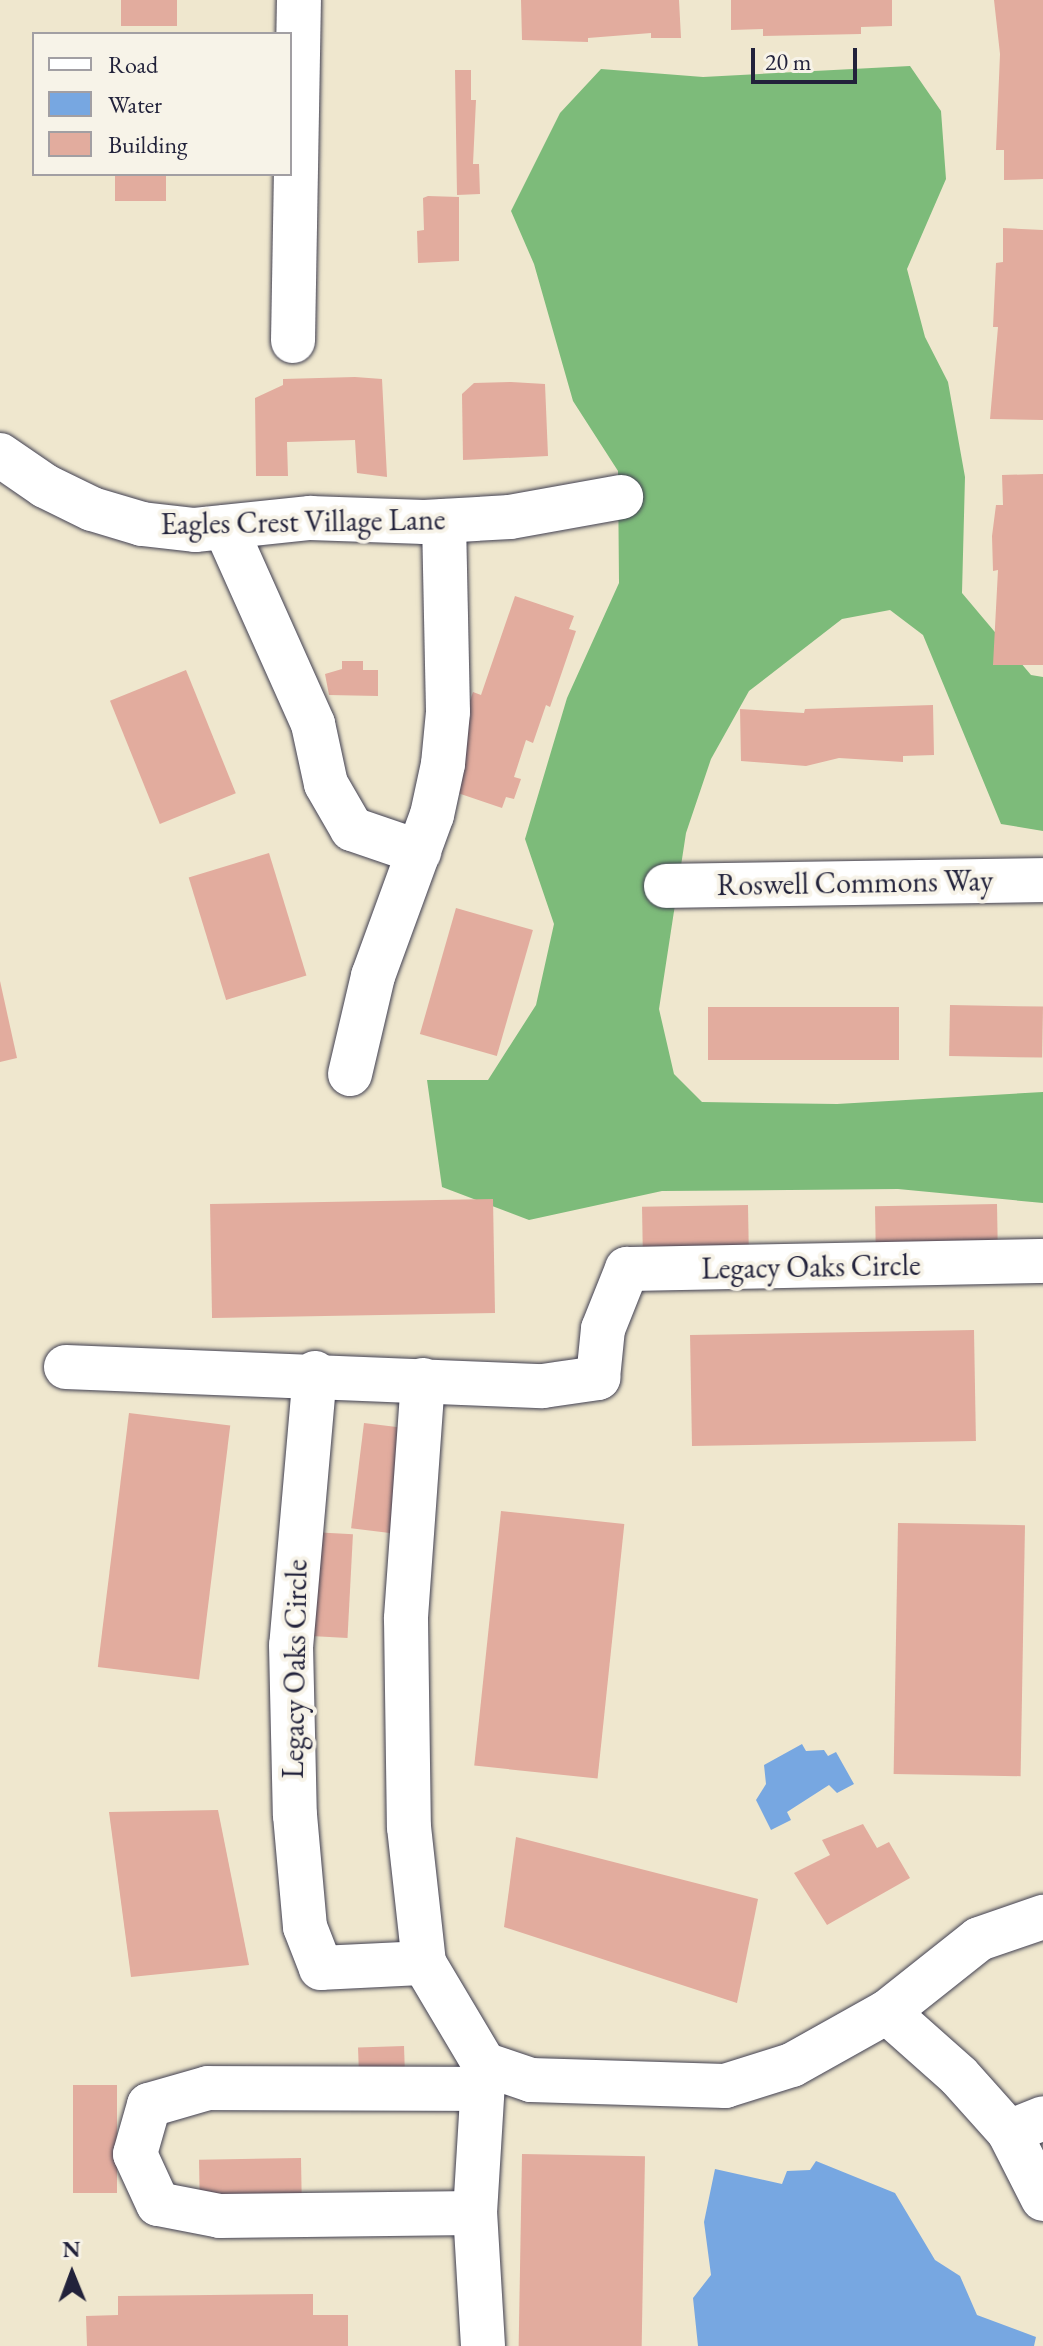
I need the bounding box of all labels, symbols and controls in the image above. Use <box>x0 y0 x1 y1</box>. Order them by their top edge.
legend <box>32 32 292 176</box>
scale bar <box>755 32 861 82</box>
text: 20 m <box>765 46 812 77</box>
text: Road <box>108 49 158 80</box>
text: Water <box>108 89 162 120</box>
text: Building <box>108 129 188 160</box>
street label: Eagles Crest Village Lane <box>160 502 446 542</box>
street label: Roswell Commons Way <box>717 863 993 903</box>
street label: Legacy Oaks Circle <box>701 1247 921 1287</box>
street label: Legacy Oaks Circle <box>275 1559 315 1779</box>
north arrow <box>32 2234 112 2314</box>
text: N <box>62 2235 81 2264</box>

